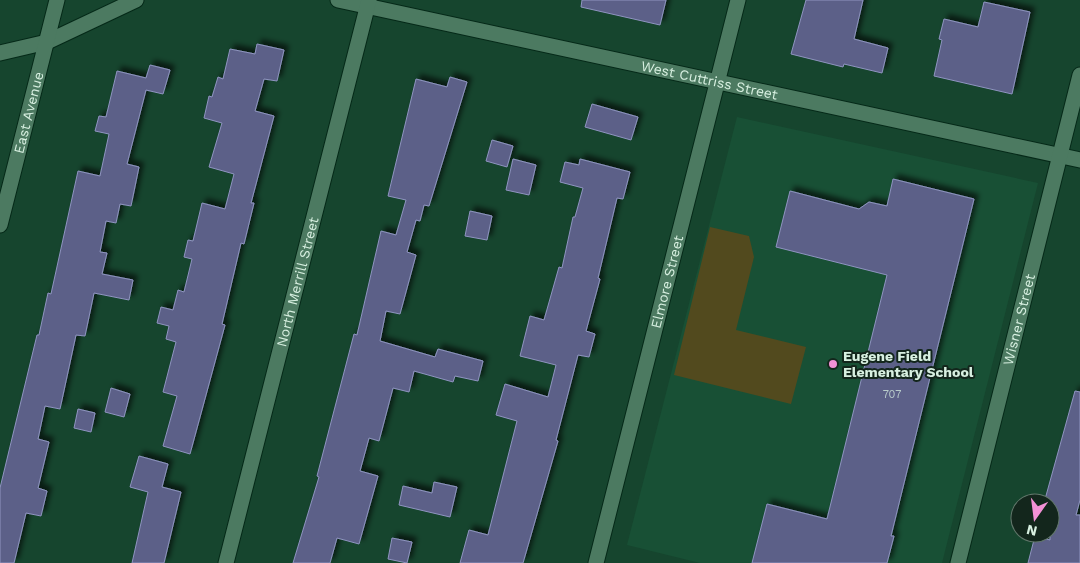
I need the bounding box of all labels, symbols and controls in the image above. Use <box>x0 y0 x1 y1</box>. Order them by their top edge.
street label: West Cuttriss Street <box>640 58 779 103</box>
street label: East Avenue <box>10 70 47 155</box>
street label: North Merrill Street <box>273 215 322 349</box>
street label: Elmore Street <box>647 233 686 330</box>
street label: Wisner Street <box>1000 272 1038 367</box>
place label: Eugene Field Elementary School <box>843 348 974 380</box>
marker: Eugene Field Elementary School <box>827 358 839 370</box>
house number: 707 <box>883 388 901 401</box>
north arrow <box>1010 493 1060 543</box>
text: N <box>1025 522 1039 540</box>

